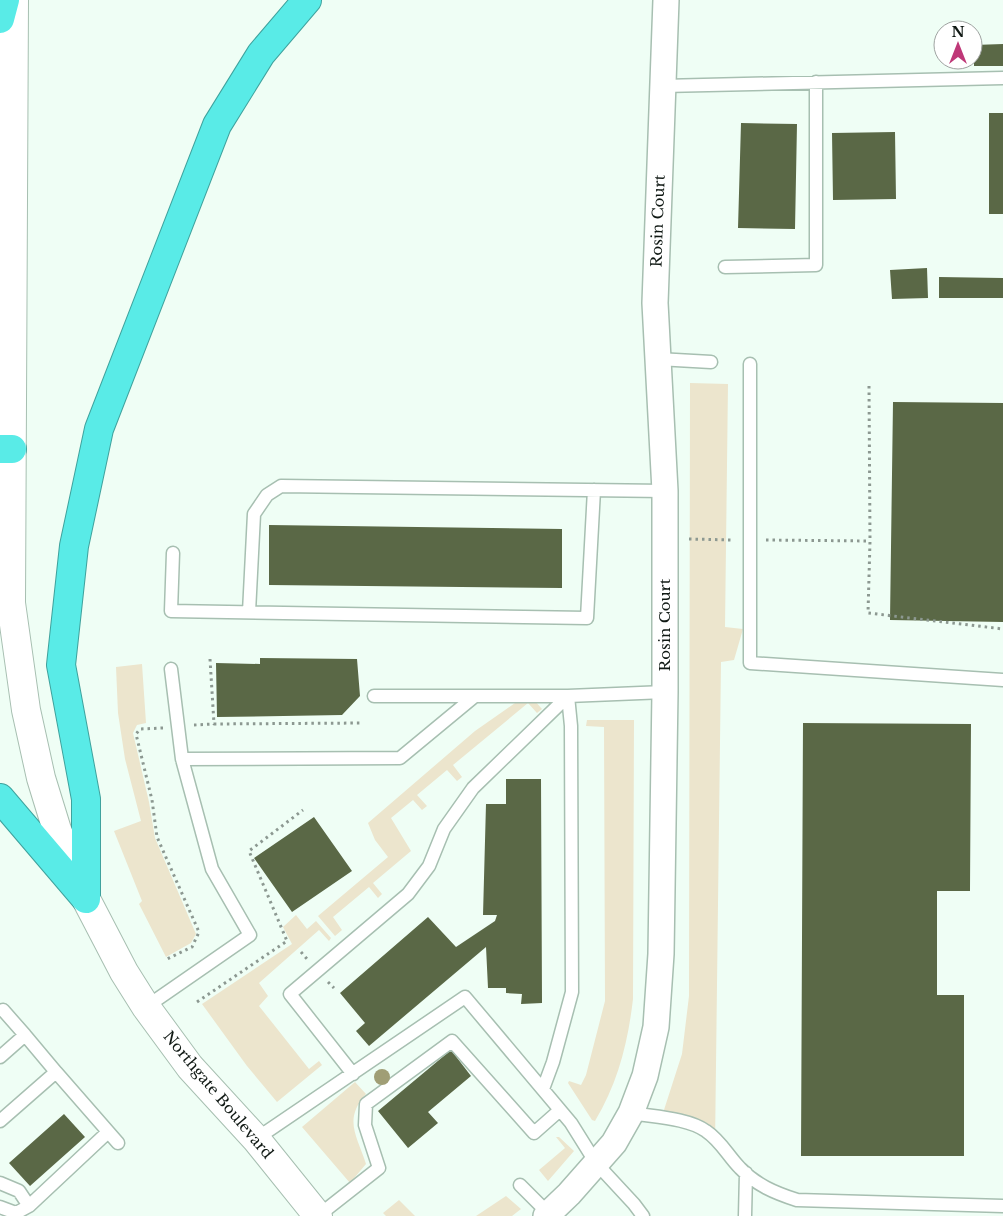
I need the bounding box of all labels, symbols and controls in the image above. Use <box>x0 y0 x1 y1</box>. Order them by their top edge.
north arrow <box>933 20 983 70</box>
text: N <box>951 23 965 41</box>
street label: Rosin Court <box>646 174 669 268</box>
street label: Rosin Court <box>655 578 674 671</box>
street label: Northgate Boulevard <box>159 1027 277 1162</box>

